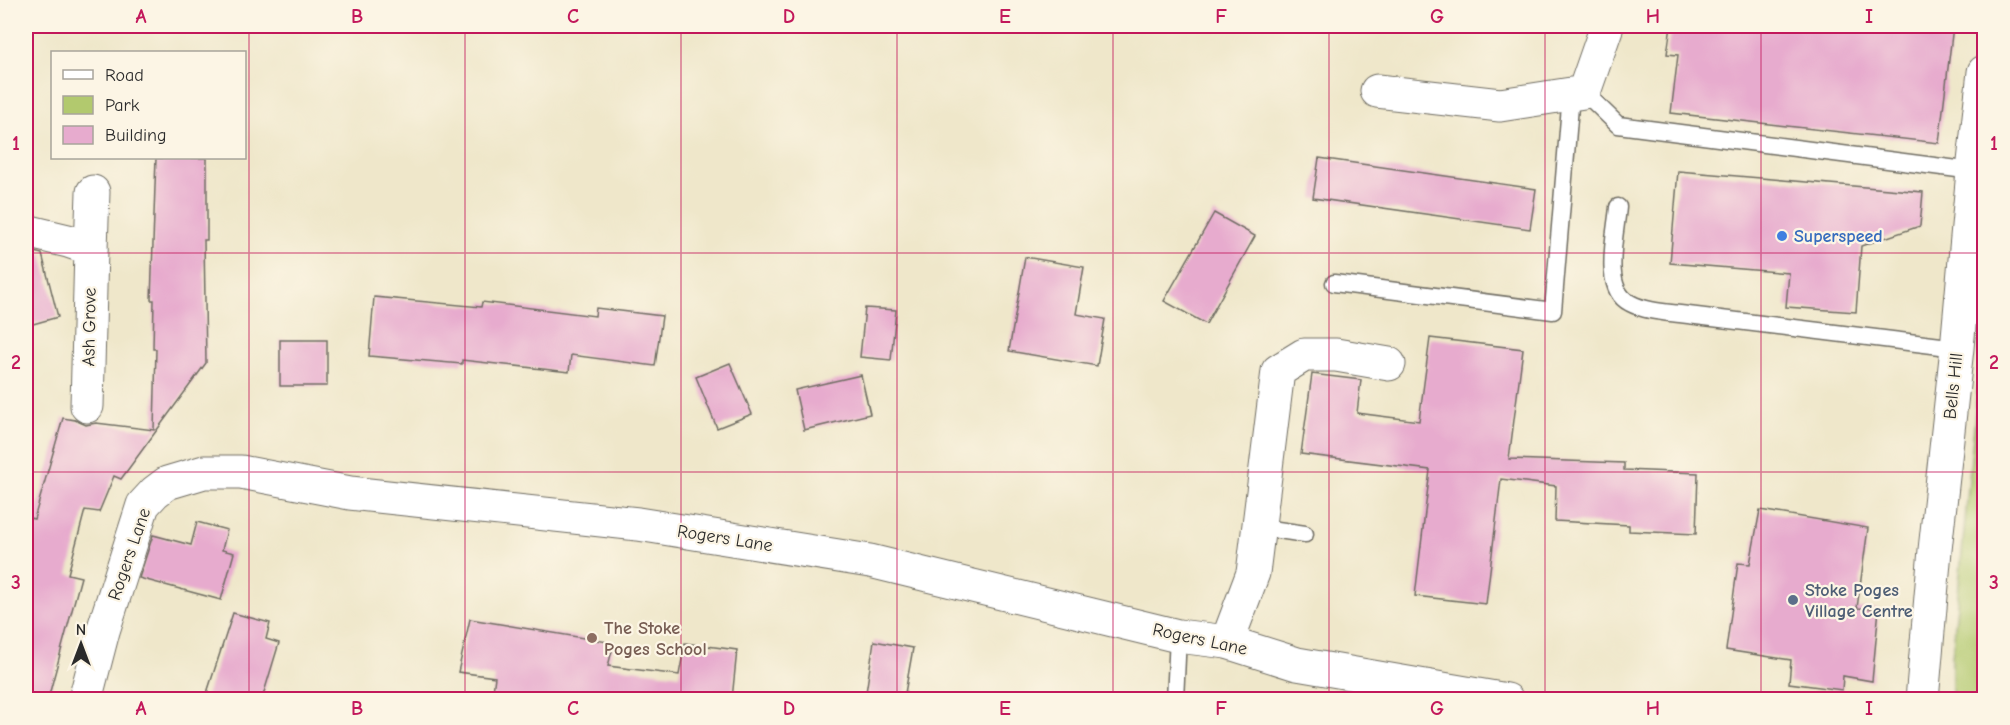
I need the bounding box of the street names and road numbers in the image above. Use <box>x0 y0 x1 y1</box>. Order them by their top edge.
street label: Ash Grove <box>78 287 101 367</box>
street label: Bells Hill <box>1940 352 1967 420</box>
street label: Rogers Lane <box>104 505 155 603</box>
street label: Rogers Lane <box>676 521 774 556</box>
street label: Rogers Lane <box>1151 619 1249 660</box>

